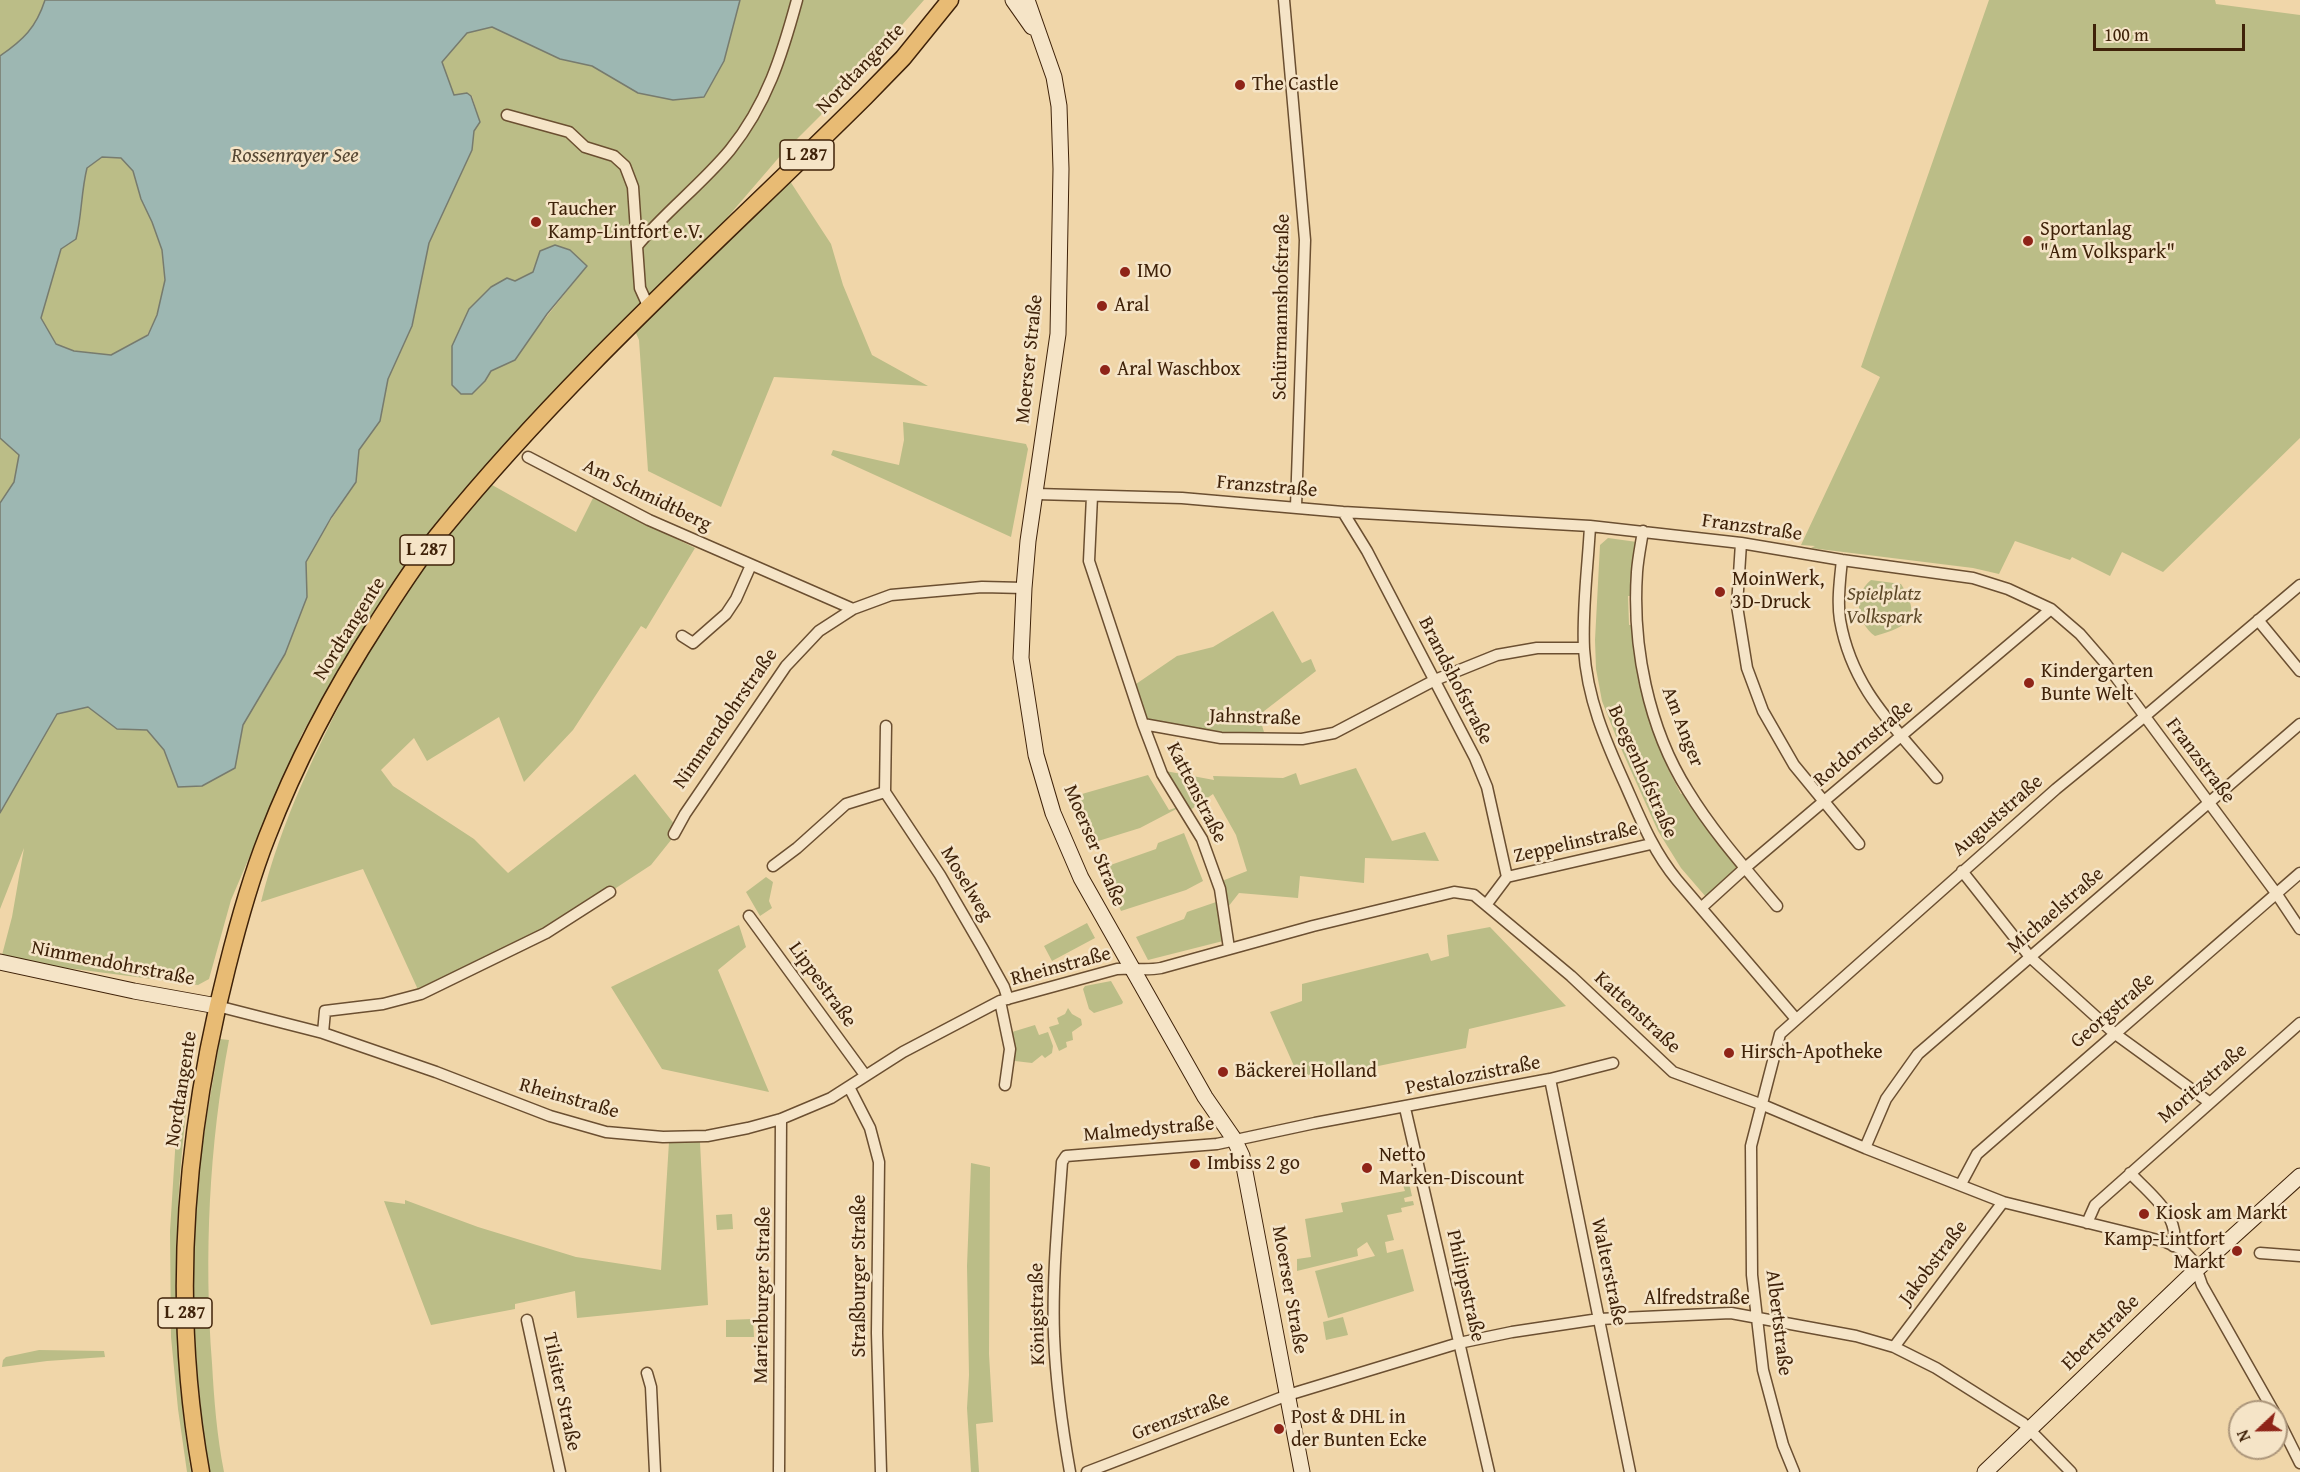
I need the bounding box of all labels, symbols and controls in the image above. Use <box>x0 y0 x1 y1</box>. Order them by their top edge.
scale bar <box>2096 12 2248 50</box>
street label: Nordtangente <box>812 19 910 119</box>
text: 100 m <box>2104 21 2149 48</box>
place label: The Castle <box>1252 73 1339 97</box>
marker: The Castle <box>1233 78 1247 92</box>
road number: L 287 <box>780 140 834 170</box>
water label: Rossenrayer See <box>231 144 359 170</box>
place label: Taucher Kamp-Lintfort e.V. <box>548 198 703 245</box>
street label: Schürmannshofstraße <box>1268 214 1296 400</box>
marker: Taucher Kamp-Lintfort e.V. <box>529 215 543 229</box>
place label: Sportanlag "Am Volkspark" <box>2040 218 2175 265</box>
marker: Sportanlag "Am Volkspark" <box>2021 234 2035 248</box>
place label: IMO <box>1137 260 1172 284</box>
marker: IMO <box>1118 265 1132 279</box>
street label: Moerser Straße <box>1011 293 1049 425</box>
place label: Aral <box>1114 294 1149 318</box>
marker: Aral <box>1095 299 1109 313</box>
place label: Aral Waschbox <box>1117 358 1240 382</box>
marker: Aral Waschbox <box>1098 363 1112 377</box>
street label: Am Schmidtberg <box>579 455 715 537</box>
street label: Franzstraße <box>1216 471 1318 503</box>
street label: Franzstraße <box>1700 509 1804 547</box>
road number: L 287 <box>400 535 454 565</box>
place label: MoinWerk, 3D-Druck <box>1732 568 1824 615</box>
street label: Nordtangente <box>309 573 391 685</box>
park label: Spielplatz Volkspark <box>1846 583 1922 630</box>
marker: MoinWerk, 3D-Druck <box>1713 585 1727 599</box>
street label: Brandshofstraße <box>1412 613 1498 749</box>
street label: Nimmendohrstraße <box>669 644 783 794</box>
place label: Kindergarten Bunte Welt <box>2041 660 2153 707</box>
marker: Kindergarten Bunte Welt <box>2022 676 2036 690</box>
street label: Am Anger <box>1656 684 1708 770</box>
street label: Rotdornstraße <box>1809 695 1919 793</box>
street label: Boegenhofstraße <box>1602 702 1682 842</box>
street label: Jahnstraße <box>1209 704 1301 732</box>
street label: Franzstraße <box>2160 714 2240 808</box>
street label: Kattenstraße <box>1160 739 1232 847</box>
street label: Auguststraße <box>1948 770 2048 862</box>
street label: Moerser Straße <box>1058 782 1130 910</box>
street label: Zeppelinstraße <box>1511 817 1641 869</box>
street label: Moselweg <box>934 842 998 926</box>
street label: Michaelstraße <box>2003 863 2109 959</box>
street label: Nimmendohrstraße <box>29 936 197 992</box>
street label: Lippestraße <box>783 938 861 1032</box>
street label: Rheinstraße <box>1008 942 1114 992</box>
street label: Kattenstraße <box>1589 967 1685 1059</box>
street label: Georgstraße <box>2066 968 2160 1054</box>
street label: Nordtangente <box>161 1029 203 1149</box>
street label: Moritzstraße <box>2154 1039 2252 1129</box>
place label: Hirsch-Apotheke <box>1741 1041 1883 1065</box>
marker: Hirsch-Apotheke <box>1722 1046 1736 1060</box>
street label: Pestalozzistraße <box>1403 1051 1543 1101</box>
place label: Bäckerei Holland <box>1235 1060 1377 1084</box>
marker: Bäckerei Holland <box>1216 1065 1230 1079</box>
street label: Rheinstraße <box>516 1073 622 1125</box>
street label: Malmedystraße <box>1082 1112 1216 1148</box>
place label: Netto Marken-Discount <box>1379 1144 1524 1191</box>
place label: Imbiss 2 go <box>1207 1152 1300 1176</box>
marker: Imbiss 2 go <box>1188 1157 1202 1171</box>
marker: Netto Marken-Discount <box>1360 1161 1374 1175</box>
street label: Straßburger Straße <box>848 1195 872 1357</box>
place label: Kiosk am Markt <box>2156 1202 2288 1226</box>
street label: Marienburger Straße <box>749 1206 777 1384</box>
marker: Kiosk am Markt <box>2137 1207 2151 1221</box>
street label: Walterstraße <box>1585 1216 1631 1328</box>
street label: Jakobstraße <box>1894 1216 1974 1310</box>
street label: Moerser Straße <box>1266 1224 1312 1356</box>
street label: Philippstraße <box>1440 1228 1490 1344</box>
place label: Kamp-Lintfort Markt <box>2104 1228 2225 1275</box>
marker: Kamp-Lintfort Markt <box>2230 1244 2244 1258</box>
street label: Königstraße <box>1025 1263 1051 1365</box>
street label: Albertstraße <box>1760 1269 1796 1377</box>
street label: Alfredstraße <box>1644 1287 1750 1311</box>
street label: Ebertstraße <box>2057 1290 2145 1376</box>
road number: L 287 <box>158 1298 212 1328</box>
street label: Tilsiter Straße <box>537 1331 585 1453</box>
street label: Grenzstraße <box>1129 1387 1233 1447</box>
north arrow <box>2228 1400 2288 1460</box>
place label: Post & DHL in der Bunten Ecke <box>1291 1406 1427 1453</box>
marker: Post & DHL in der Bunten Ecke <box>1272 1422 1286 1436</box>
text: N <box>2230 1427 2256 1445</box>

